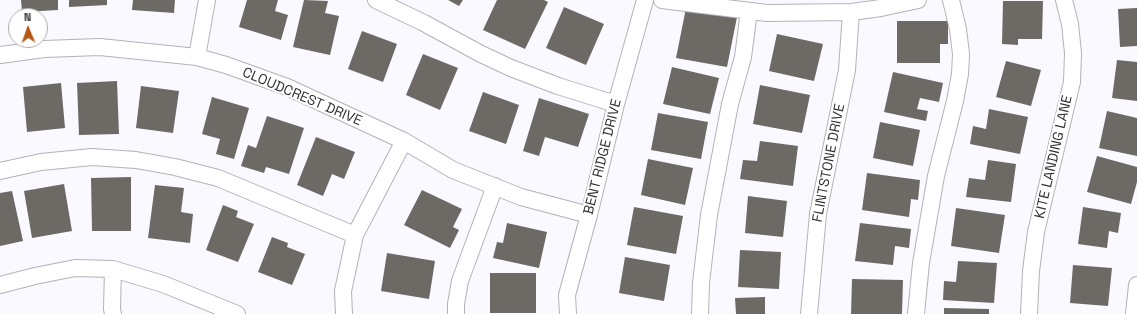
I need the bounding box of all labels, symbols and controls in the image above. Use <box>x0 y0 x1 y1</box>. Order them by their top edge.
north arrow <box>8 8 48 48</box>
text: N <box>24 10 32 24</box>
street label: CLOUDCREST DRIVE <box>240 64 364 130</box>
street label: KITE LANDING LANE <box>1032 94 1076 220</box>
street label: BENT RIDGE DRIVE <box>581 97 625 217</box>
street label: FLINTSTONE DRIVE <box>809 102 849 224</box>

